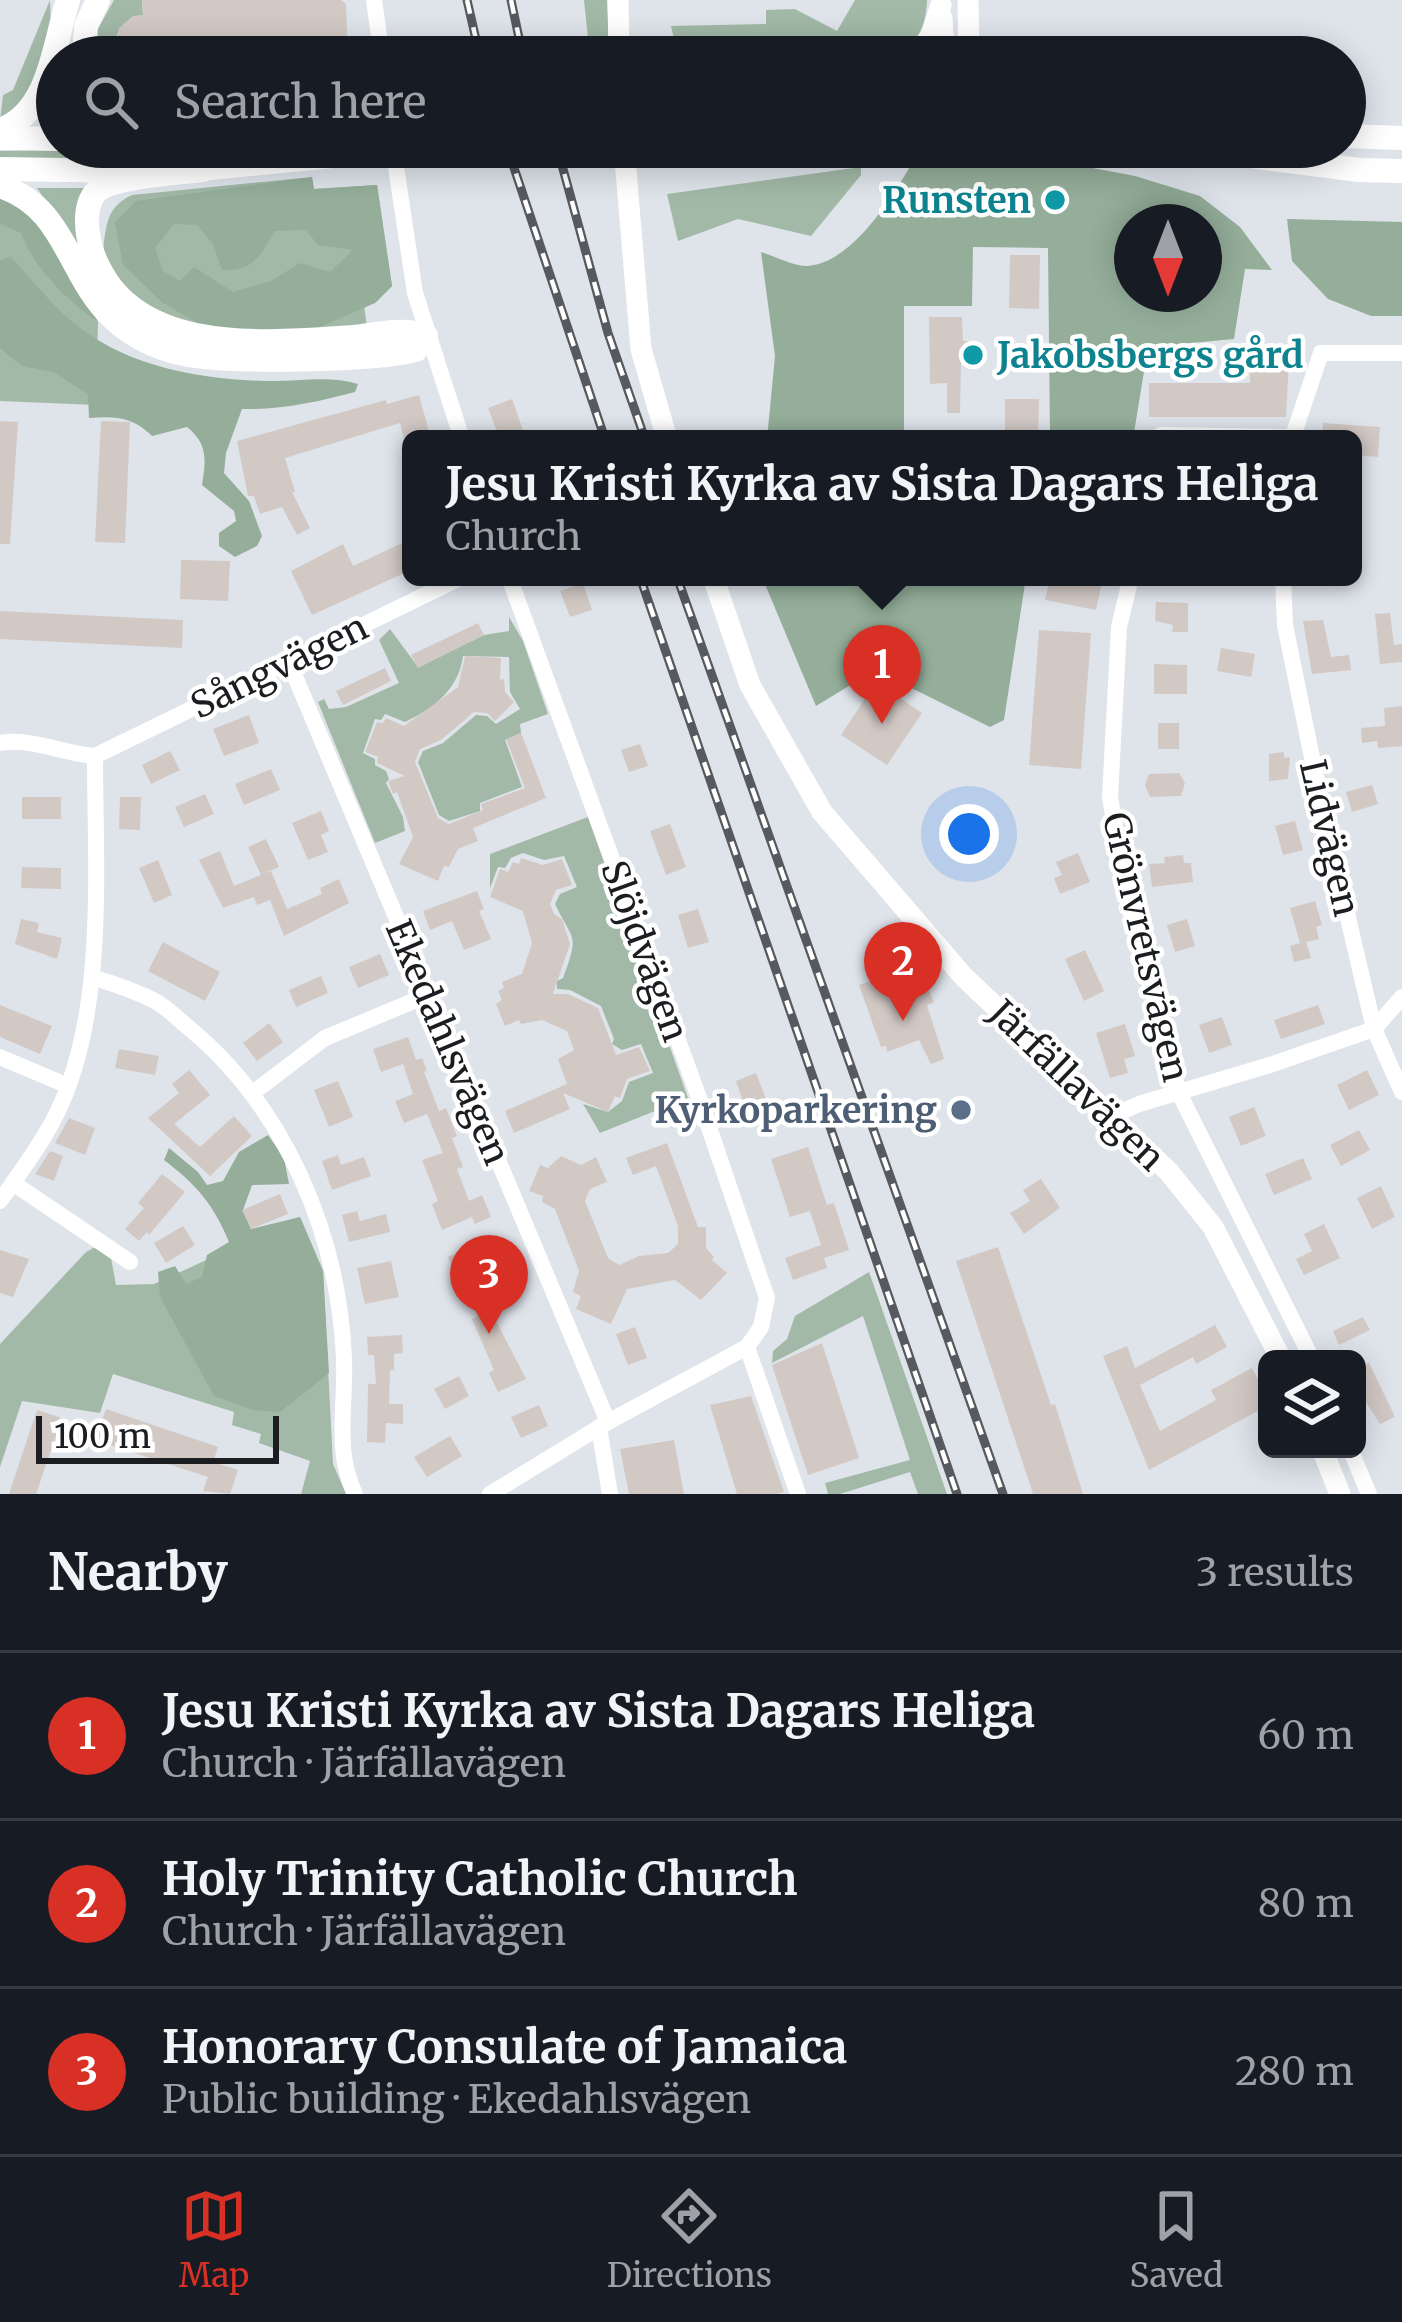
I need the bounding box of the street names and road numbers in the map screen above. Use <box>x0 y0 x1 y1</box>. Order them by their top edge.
street label: Sångvägen <box>183 604 375 729</box>
street label: Lidvägen <box>1290 756 1369 921</box>
street label: Grönvretsvägen <box>1093 808 1198 1086</box>
street label: Slöjdvägen <box>591 855 698 1048</box>
street label: Ekedahlsvägen <box>376 913 519 1171</box>
street label: Järfällavägen <box>979 990 1174 1180</box>

